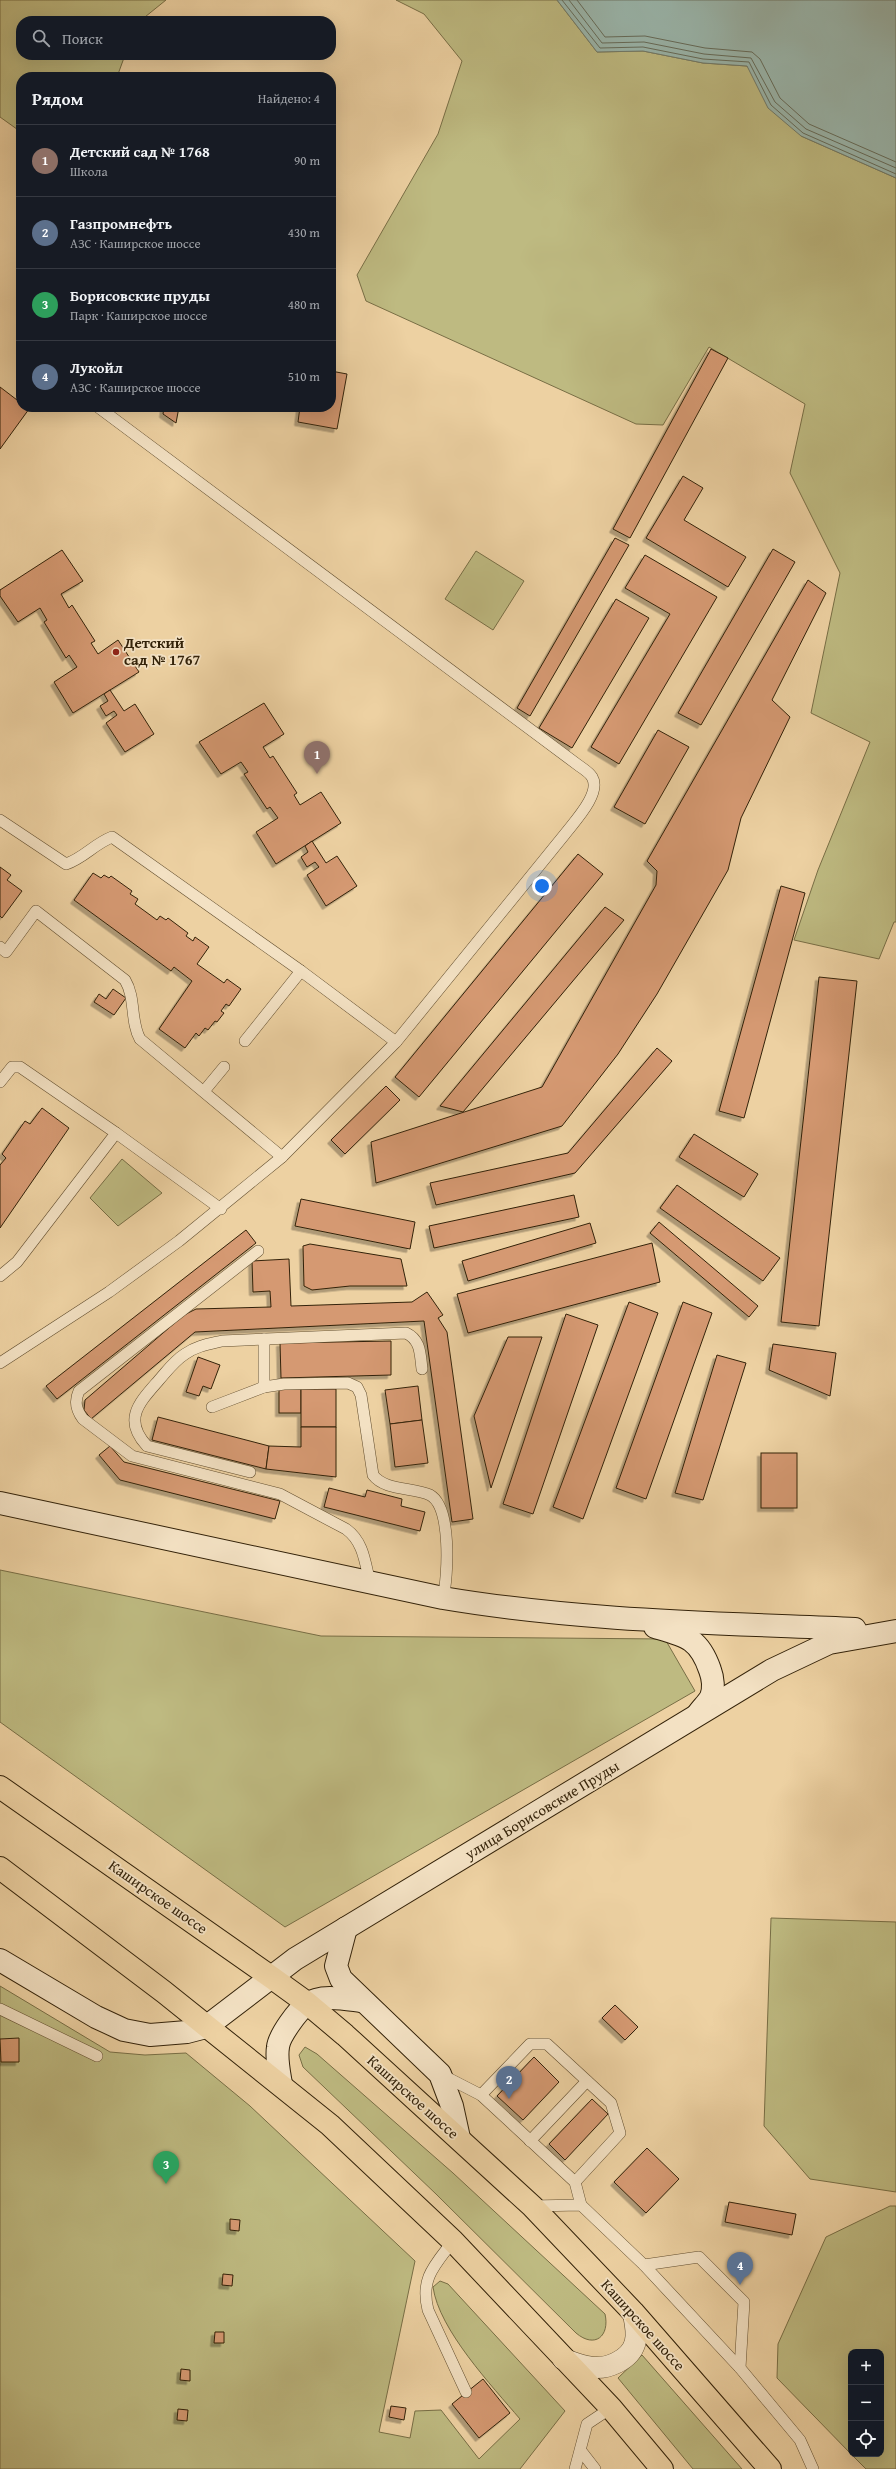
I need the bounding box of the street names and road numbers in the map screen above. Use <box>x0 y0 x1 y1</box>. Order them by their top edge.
street label: улица Борисовские Пруды <box>460 1755 623 1865</box>
street label: Каширское шоссе <box>105 1855 212 1939</box>
street label: Каширское шоссе <box>363 2050 464 2143</box>
street label: Каширское шоссе <box>597 2274 690 2375</box>

